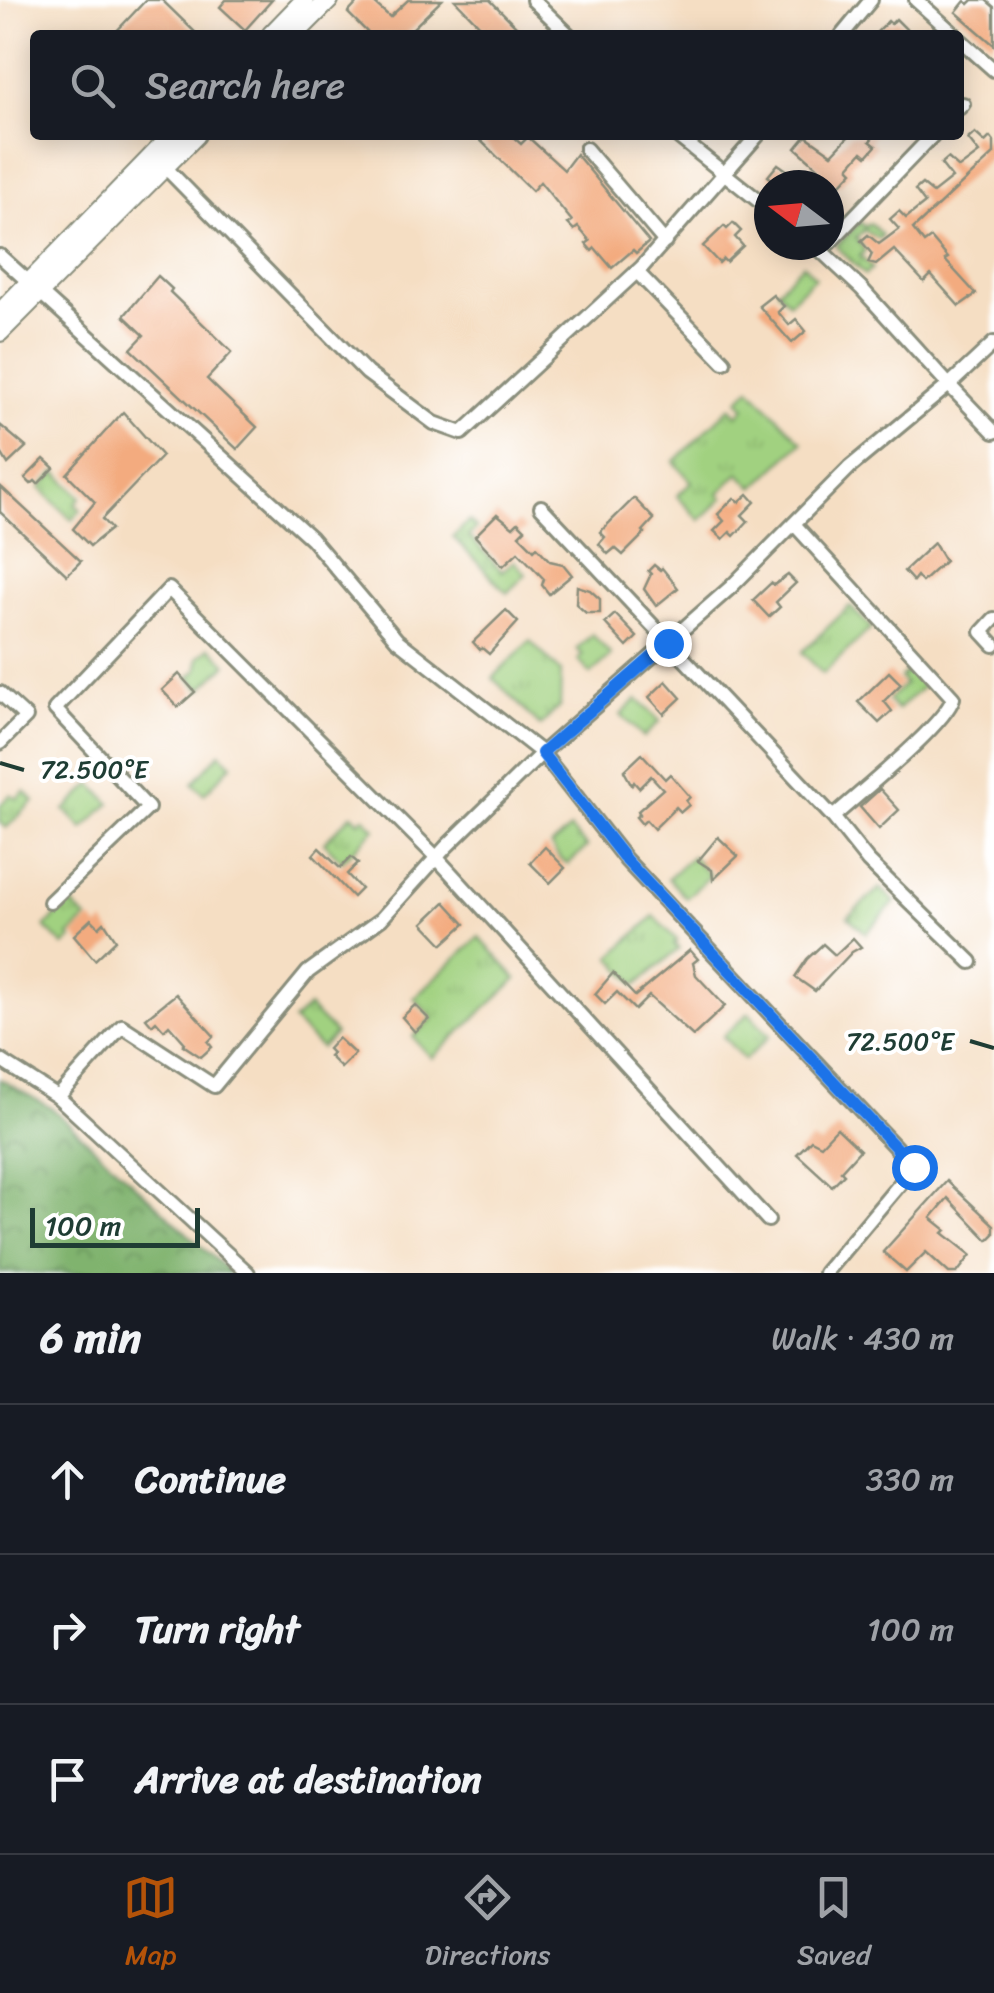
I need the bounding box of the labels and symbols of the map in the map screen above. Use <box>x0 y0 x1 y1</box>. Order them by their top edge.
north arrow <box>754 170 844 260</box>
route end <box>646 621 692 667</box>
text: 72.500°E <box>40 747 150 792</box>
text: 72.500°E <box>846 1019 956 1064</box>
route start <box>892 1145 938 1191</box>
scale bar <box>30 1203 200 1248</box>

